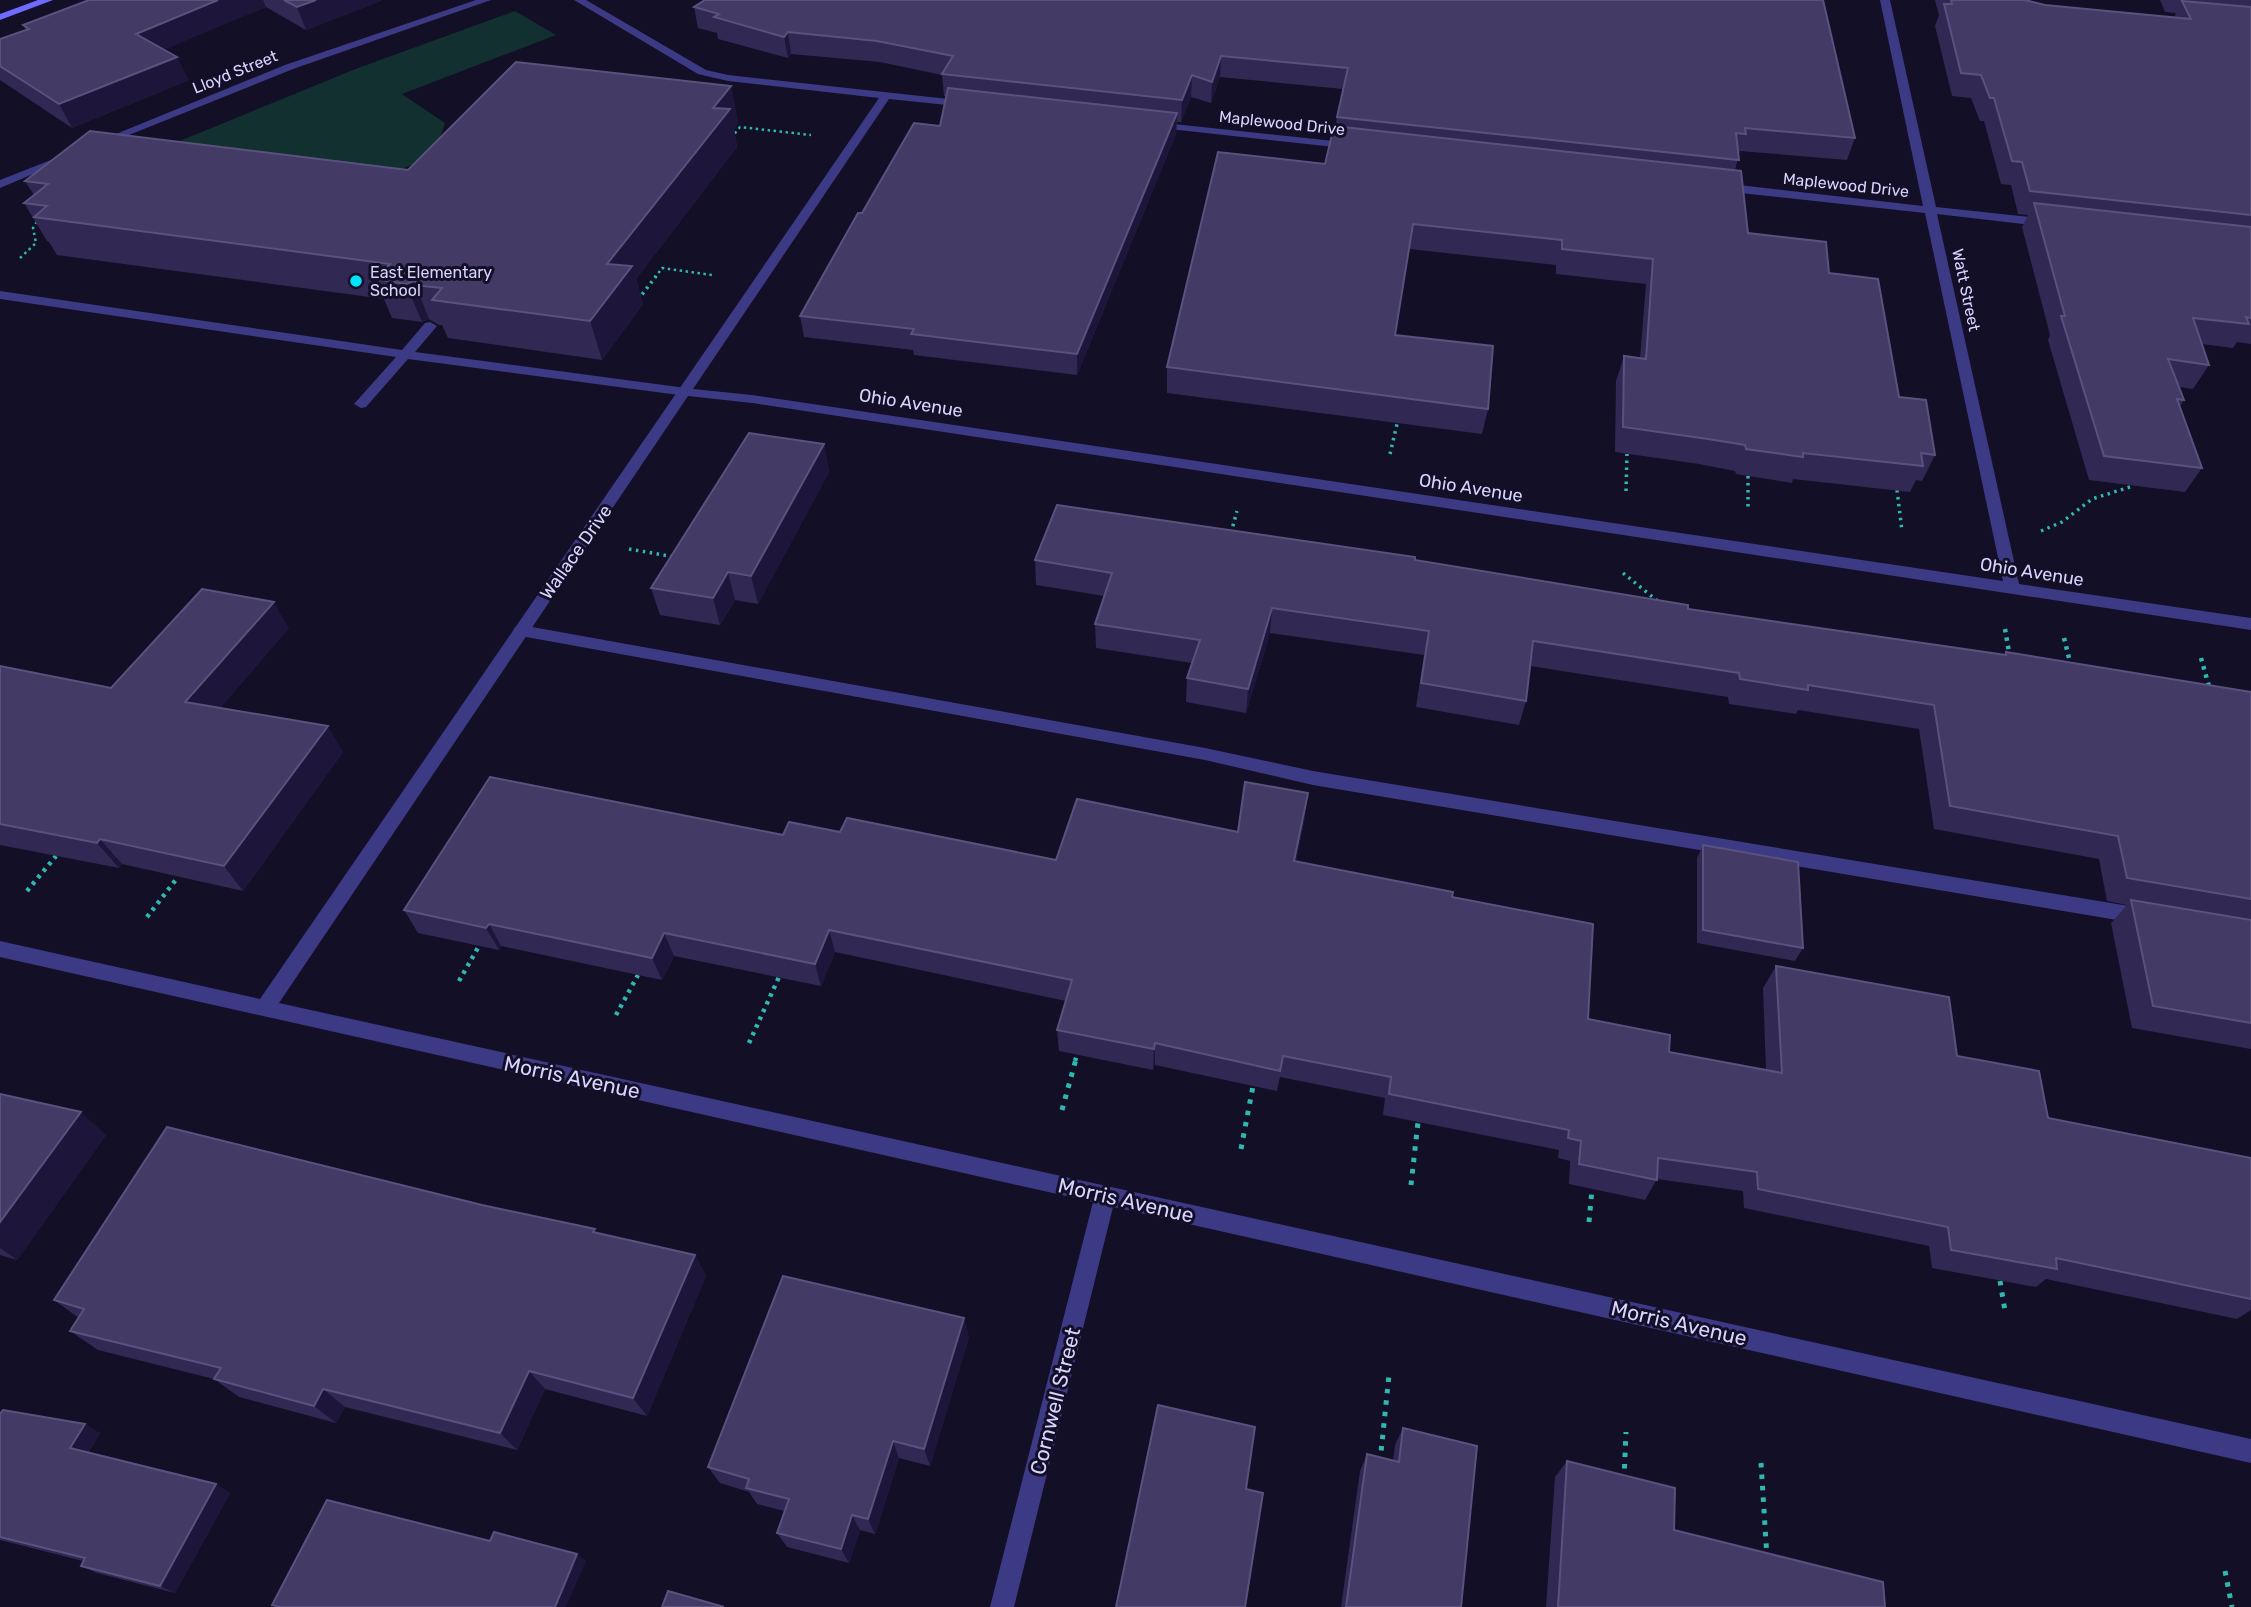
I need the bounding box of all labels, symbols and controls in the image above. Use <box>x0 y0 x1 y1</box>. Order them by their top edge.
street label: Lloyd Street <box>190 46 280 98</box>
street label: Maplewood Drive <box>1218 107 1346 139</box>
street label: Maplewood Drive <box>1782 169 1910 201</box>
street label: Watt Street <box>1948 247 1984 333</box>
place label: East Elementary School <box>370 263 492 300</box>
marker: East Elementary School <box>348 273 364 289</box>
street label: Ohio Avenue <box>858 384 964 422</box>
street label: Ohio Avenue <box>1418 469 1524 507</box>
street label: Wallace Drive <box>535 500 617 604</box>
street label: Ohio Avenue <box>1979 553 2085 591</box>
street label: Morris Avenue <box>502 1050 642 1104</box>
street label: Morris Avenue <box>1056 1172 1196 1228</box>
street label: Morris Avenue <box>1609 1295 1749 1351</box>
street label: Cornwell Street <box>1025 1325 1085 1477</box>

